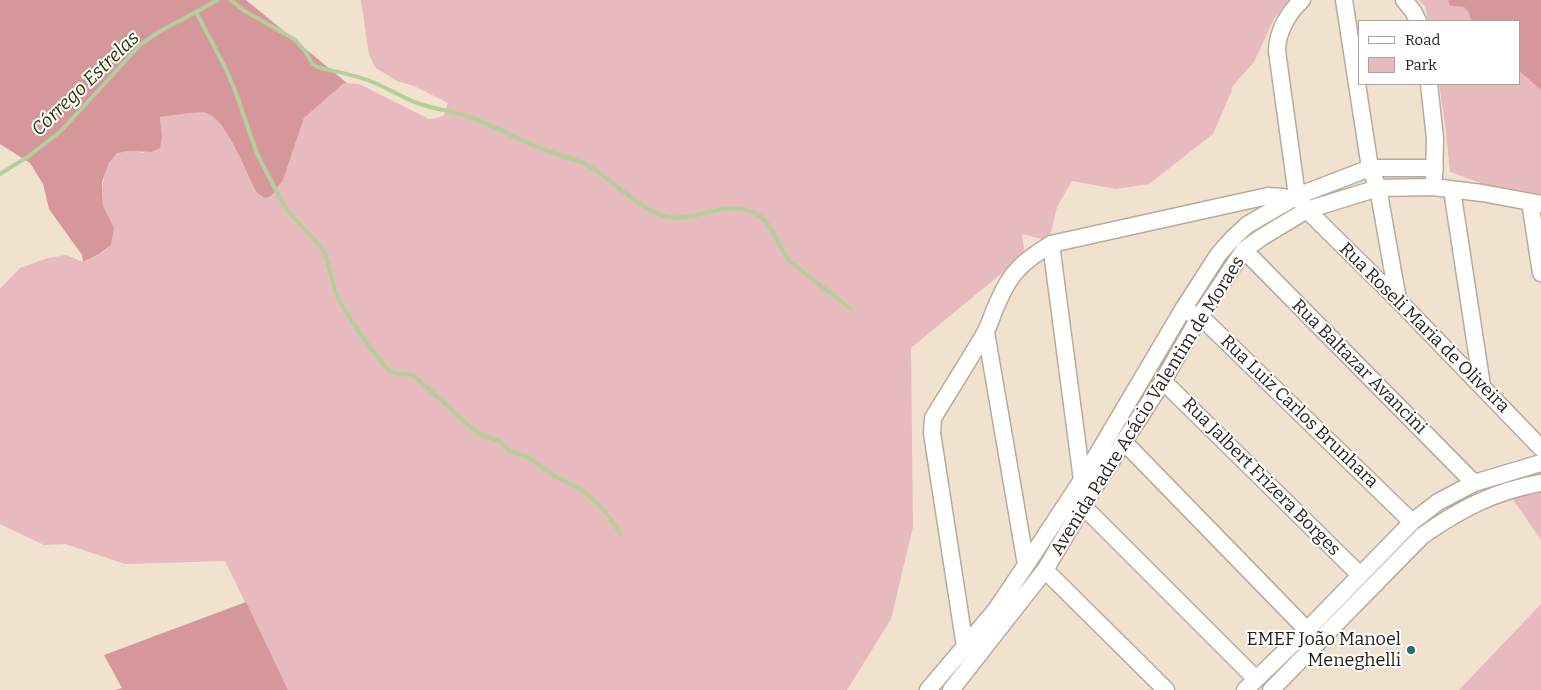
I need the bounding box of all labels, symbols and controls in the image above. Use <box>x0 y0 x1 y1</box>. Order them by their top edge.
legend <box>1358 20 1521 85</box>
water label: Córrego Estrelas <box>28 27 144 141</box>
text: Road <box>1405 31 1440 49</box>
text: Park <box>1405 56 1437 74</box>
street label: Rua Roseli Maria de Oliveira <box>1334 238 1514 418</box>
street label: Avenida Padre Acácio Valentim de Moraes <box>1046 252 1250 560</box>
street label: Rua Baltazar Avancini <box>1287 295 1431 439</box>
street label: Rua Luiz Carlos Brunhara <box>1216 331 1382 493</box>
street label: Rua Jalbert Frizera Borges <box>1177 393 1345 561</box>
place label: EMEF João Manoel Meneghelli <box>1247 629 1401 672</box>
marker: EMEF João Manoel Meneghelli <box>1405 644 1417 656</box>

